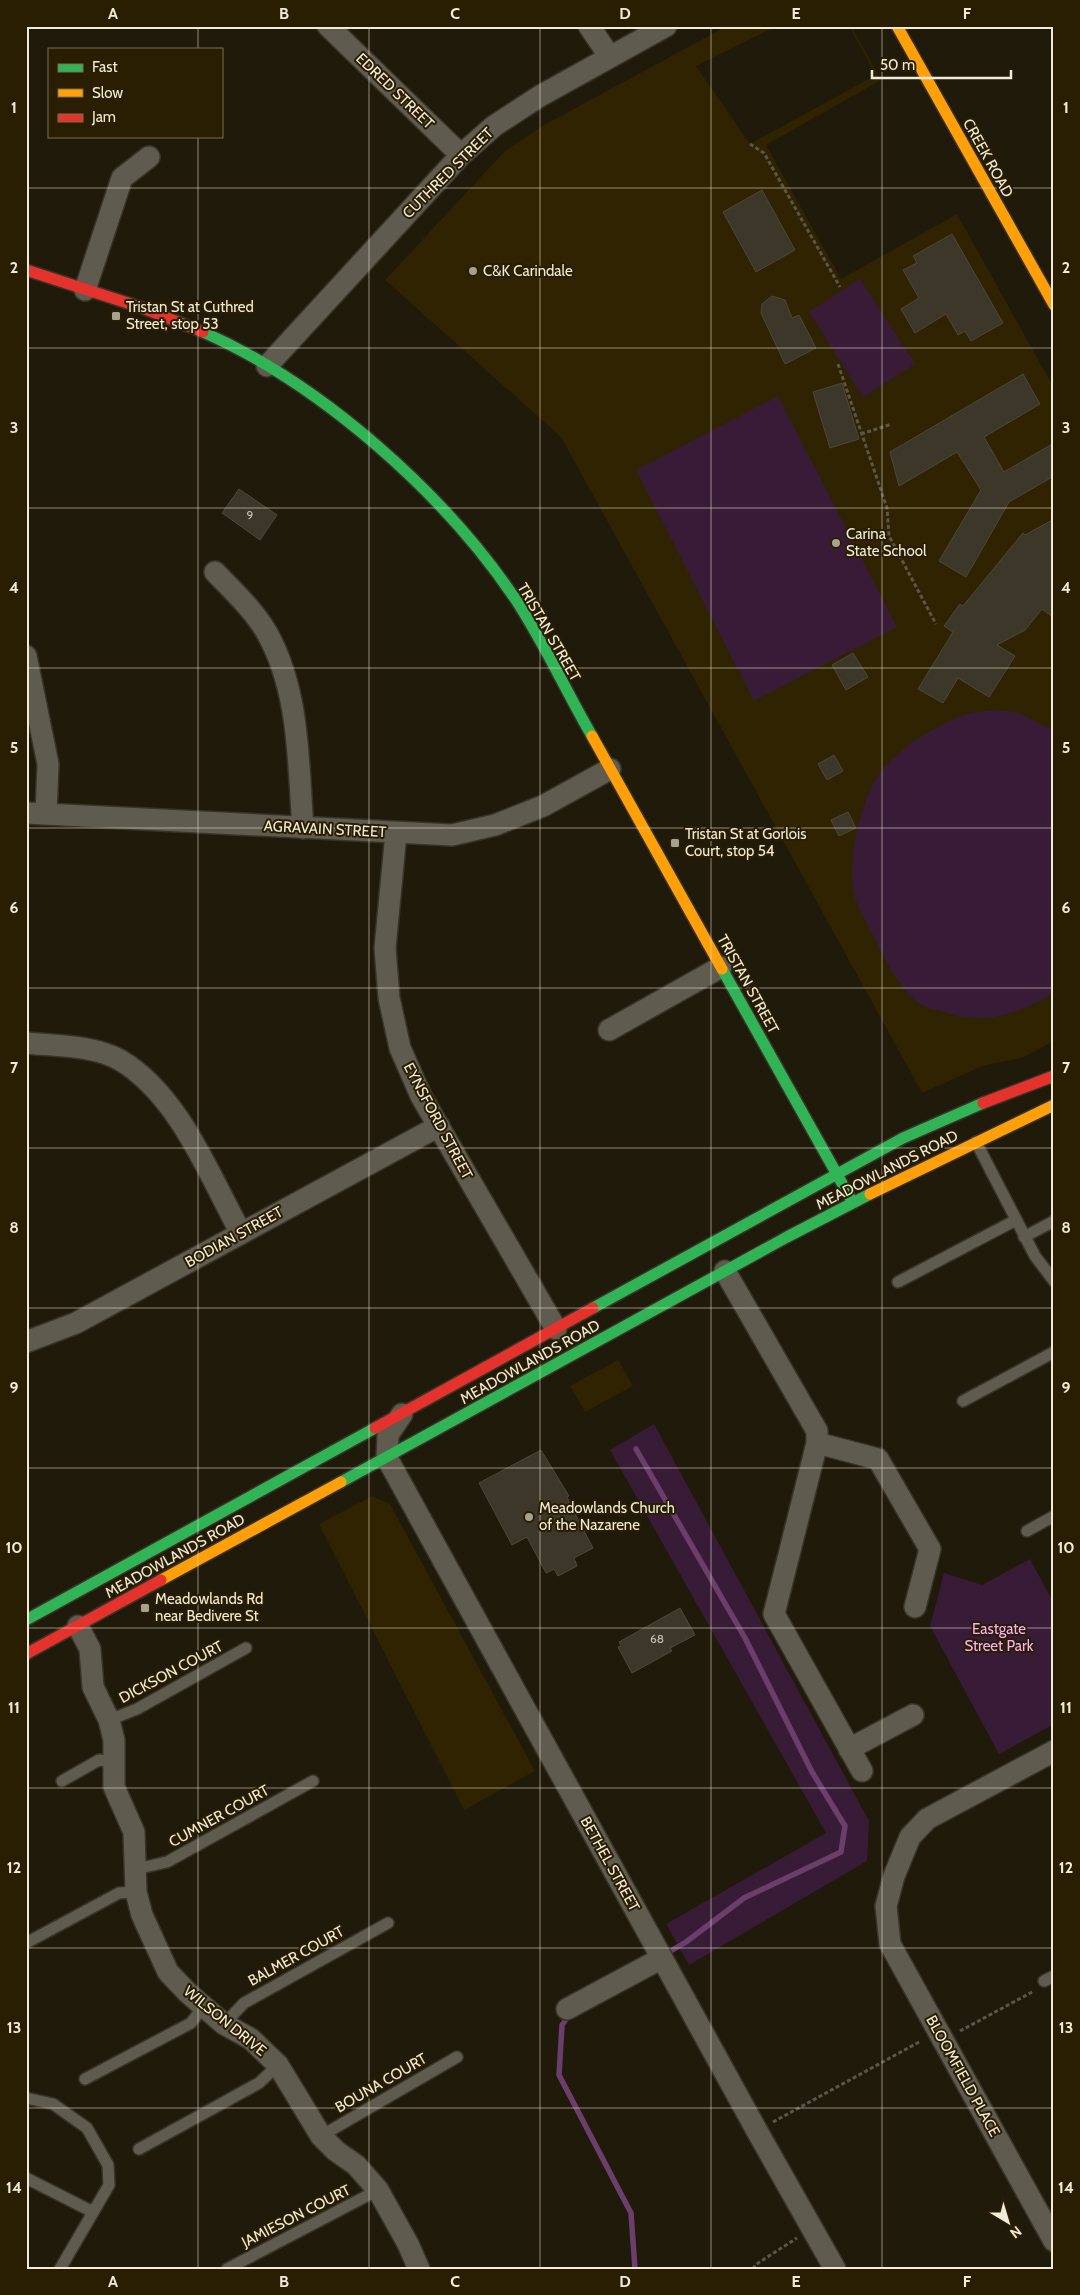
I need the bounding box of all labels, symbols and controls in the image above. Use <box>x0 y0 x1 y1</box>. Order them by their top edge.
text: A <box>108 4 118 23</box>
text: B <box>279 4 289 23</box>
text: C <box>450 4 460 23</box>
text: D <box>619 4 631 23</box>
text: E <box>791 4 801 23</box>
text: F <box>963 4 972 23</box>
legend <box>48 48 222 138</box>
scale bar <box>872 48 1011 80</box>
street label: EDRED STREET <box>352 49 438 133</box>
text: 50 m <box>880 56 915 74</box>
text: Fast <box>92 58 117 76</box>
text: Slow <box>92 84 123 102</box>
text: 1 <box>11 98 17 117</box>
text: 1 <box>1063 98 1069 117</box>
text: Jam <box>91 108 116 126</box>
street label: CREEK ROAD <box>959 115 1017 201</box>
street label: CUTHRED STREET <box>399 124 497 222</box>
text: 2 <box>10 258 18 277</box>
text: 2 <box>1062 258 1070 277</box>
place label: C&K Carindale <box>483 262 573 280</box>
marker: C&K Carindale <box>467 265 479 277</box>
place label: Tristan St at Cuthred Street, stop 53 <box>126 298 254 333</box>
marker: Tristan St at Cuthred Street, stop 53 <box>110 310 122 322</box>
text: 3 <box>10 418 18 437</box>
text: 3 <box>1062 418 1070 437</box>
house number: 9 <box>247 507 254 522</box>
place label: Carina State School <box>846 525 927 560</box>
marker: Carina State School <box>830 537 842 549</box>
text: 4 <box>9 578 19 597</box>
text: 4 <box>1061 578 1071 597</box>
street label: TRISTAN STREET <box>514 580 584 684</box>
text: 5 <box>10 738 18 757</box>
text: 5 <box>1062 738 1070 757</box>
street label: AGRAVAIN STREET <box>263 817 387 841</box>
place label: Tristan St at Gorlois Court, stop 54 <box>685 825 806 860</box>
marker: Tristan St at Gorlois Court, stop 54 <box>669 837 681 849</box>
text: 6 <box>10 898 19 917</box>
text: 6 <box>1062 898 1071 917</box>
street label: TRISTAN STREET <box>713 931 783 1037</box>
text: 7 <box>10 1058 19 1077</box>
text: 7 <box>1062 1058 1071 1077</box>
street label: EYNSFORD STREET <box>400 1060 476 1182</box>
street label: MEADOWLANDS ROAD <box>813 1126 961 1214</box>
street label: BODIAN STREET <box>182 1203 286 1271</box>
text: 8 <box>9 1218 19 1237</box>
text: 8 <box>1061 1218 1071 1237</box>
street label: MEADOWLANDS ROAD <box>457 1316 603 1408</box>
text: 9 <box>10 1378 19 1397</box>
text: 9 <box>1062 1378 1071 1397</box>
place label: Meadowlands Church of the Nazarene <box>539 1499 675 1534</box>
street label: MEADOWLANDS ROAD <box>102 1510 248 1602</box>
marker: Meadowlands Church of the Nazarene <box>523 1511 535 1523</box>
text: 10 <box>5 1538 23 1557</box>
text: 10 <box>1057 1538 1075 1557</box>
place label: Meadowlands Rd near Bedivere St <box>155 1590 263 1625</box>
marker: Meadowlands Rd near Bedivere St <box>139 1602 151 1614</box>
park label: Eastgate Street Park <box>965 1620 1034 1655</box>
house number: 68 <box>650 1631 664 1646</box>
street label: DICKSON COURT <box>116 1637 226 1707</box>
text: 11 <box>8 1698 20 1717</box>
text: 11 <box>1060 1698 1072 1717</box>
street label: CUMNER COURT <box>166 1781 272 1851</box>
street label: BETHEL STREET <box>577 1814 643 1914</box>
text: 12 <box>7 1858 21 1877</box>
text: 12 <box>1059 1858 1073 1877</box>
street label: BALMER COURT <box>245 1922 347 1990</box>
street label: WILSON DRIVE <box>180 1982 270 2060</box>
street label: BLOOMFIELD PLACE <box>922 2012 1004 2140</box>
text: 13 <box>7 2018 21 2037</box>
text: 13 <box>1059 2018 1073 2037</box>
street label: BOUNA COURT <box>332 2049 430 2117</box>
text: 14 <box>6 2178 22 2197</box>
text: 14 <box>1058 2178 1074 2197</box>
street label: JAMIESON COURT <box>238 2181 353 2252</box>
north arrow <box>982 2198 1032 2248</box>
text: N <box>1007 2222 1025 2242</box>
text: A <box>108 2272 118 2291</box>
text: B <box>279 2272 289 2291</box>
text: C <box>450 2272 460 2291</box>
text: D <box>619 2272 631 2291</box>
text: E <box>791 2272 801 2291</box>
text: F <box>963 2272 972 2291</box>

